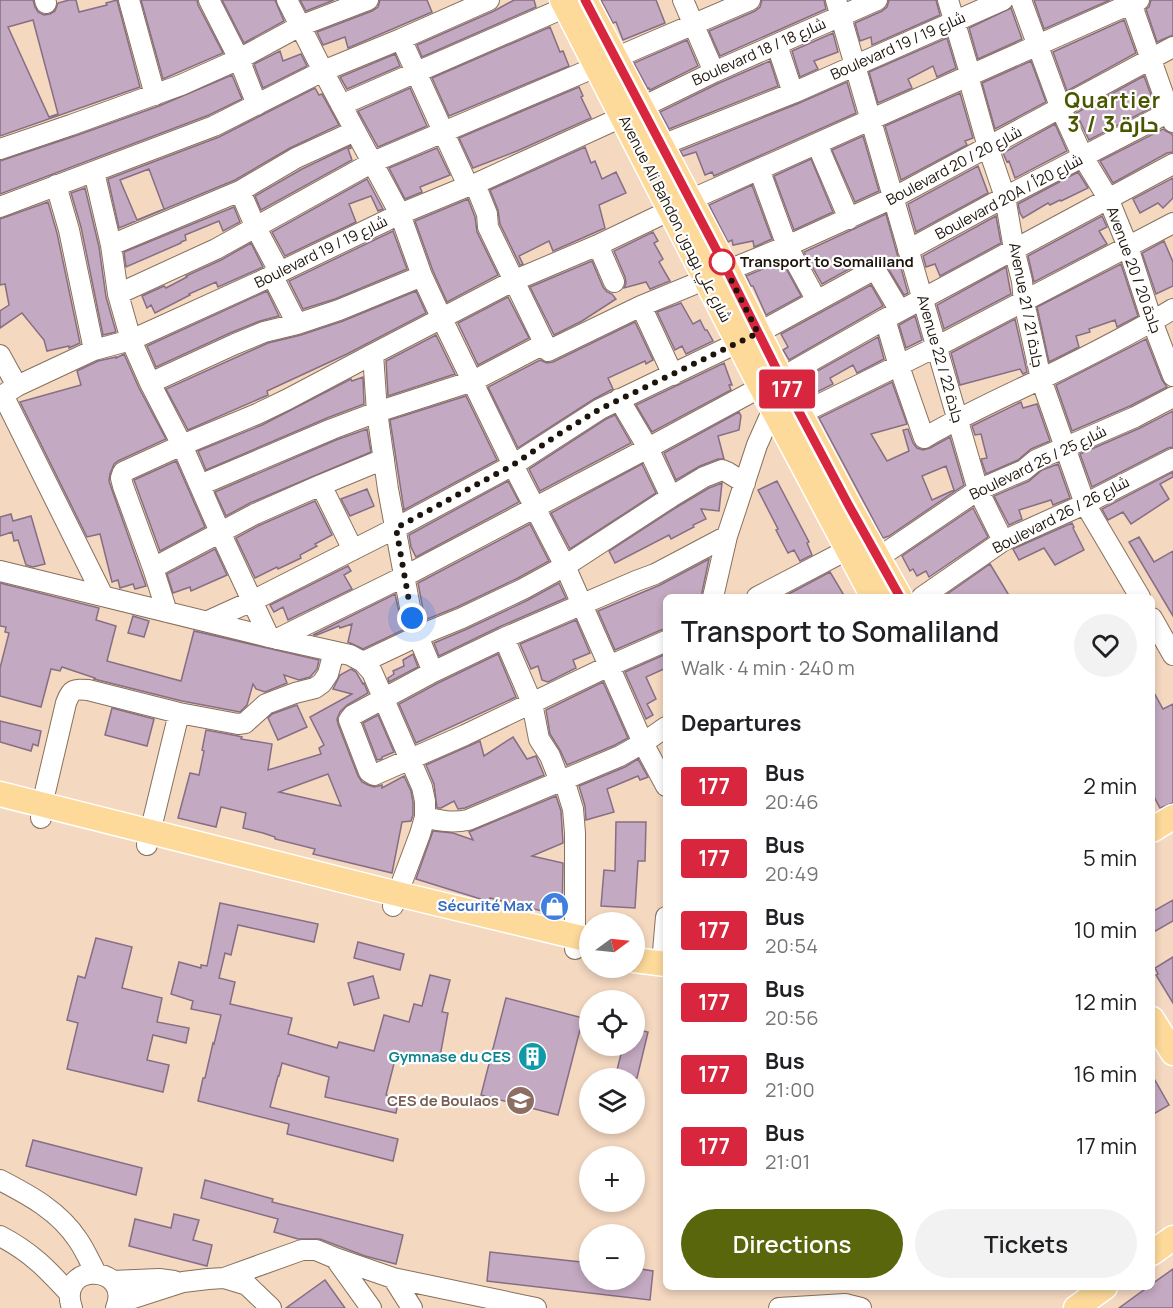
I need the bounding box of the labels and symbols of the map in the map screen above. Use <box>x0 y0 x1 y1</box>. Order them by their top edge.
street label: Boulevard 19 / شارع 19 <box>827 6 969 86</box>
street label: Boulevard 18 / شارع 18 <box>688 13 830 91</box>
district label: Quartier 3 / حارة 3 <box>1064 86 1162 138</box>
street label: Avenue Ali Bahdon شارع علي بهدون <box>612 112 737 327</box>
street label: Boulevard 20 / شارع 20 <box>882 121 1026 211</box>
street label: Boulevard 20A / شارع 20أ <box>931 149 1087 245</box>
street label: Avenue 20 / جادة 20 <box>1102 204 1167 336</box>
street label: Boulevard 19 / شارع 19 <box>251 210 391 294</box>
street label: Avenue 21 / جادة 21 <box>1004 241 1049 369</box>
marker: Transport to Somaliland <box>709 249 735 275</box>
place label: Transport to Somaliland <box>740 251 914 272</box>
street label: Avenue 22 / جادة 22 <box>912 292 969 425</box>
line badge: 177 <box>752 370 822 408</box>
street label: Boulevard 25 / شارع 25 <box>966 420 1110 506</box>
street label: Boulevard 26 / شارع 26 <box>989 471 1133 559</box>
your location <box>397 603 427 633</box>
shop icon: Sécurité Max <box>538 890 570 922</box>
place label: Sécurité Max <box>438 895 534 916</box>
north arrow <box>579 912 645 978</box>
building icon: Gymnase du CES <box>516 1041 548 1073</box>
place label: Gymnase du CES <box>389 1046 511 1067</box>
school or university icon: CES de Boulaos <box>504 1085 536 1117</box>
place label: CES de Boulaos <box>387 1090 499 1111</box>

